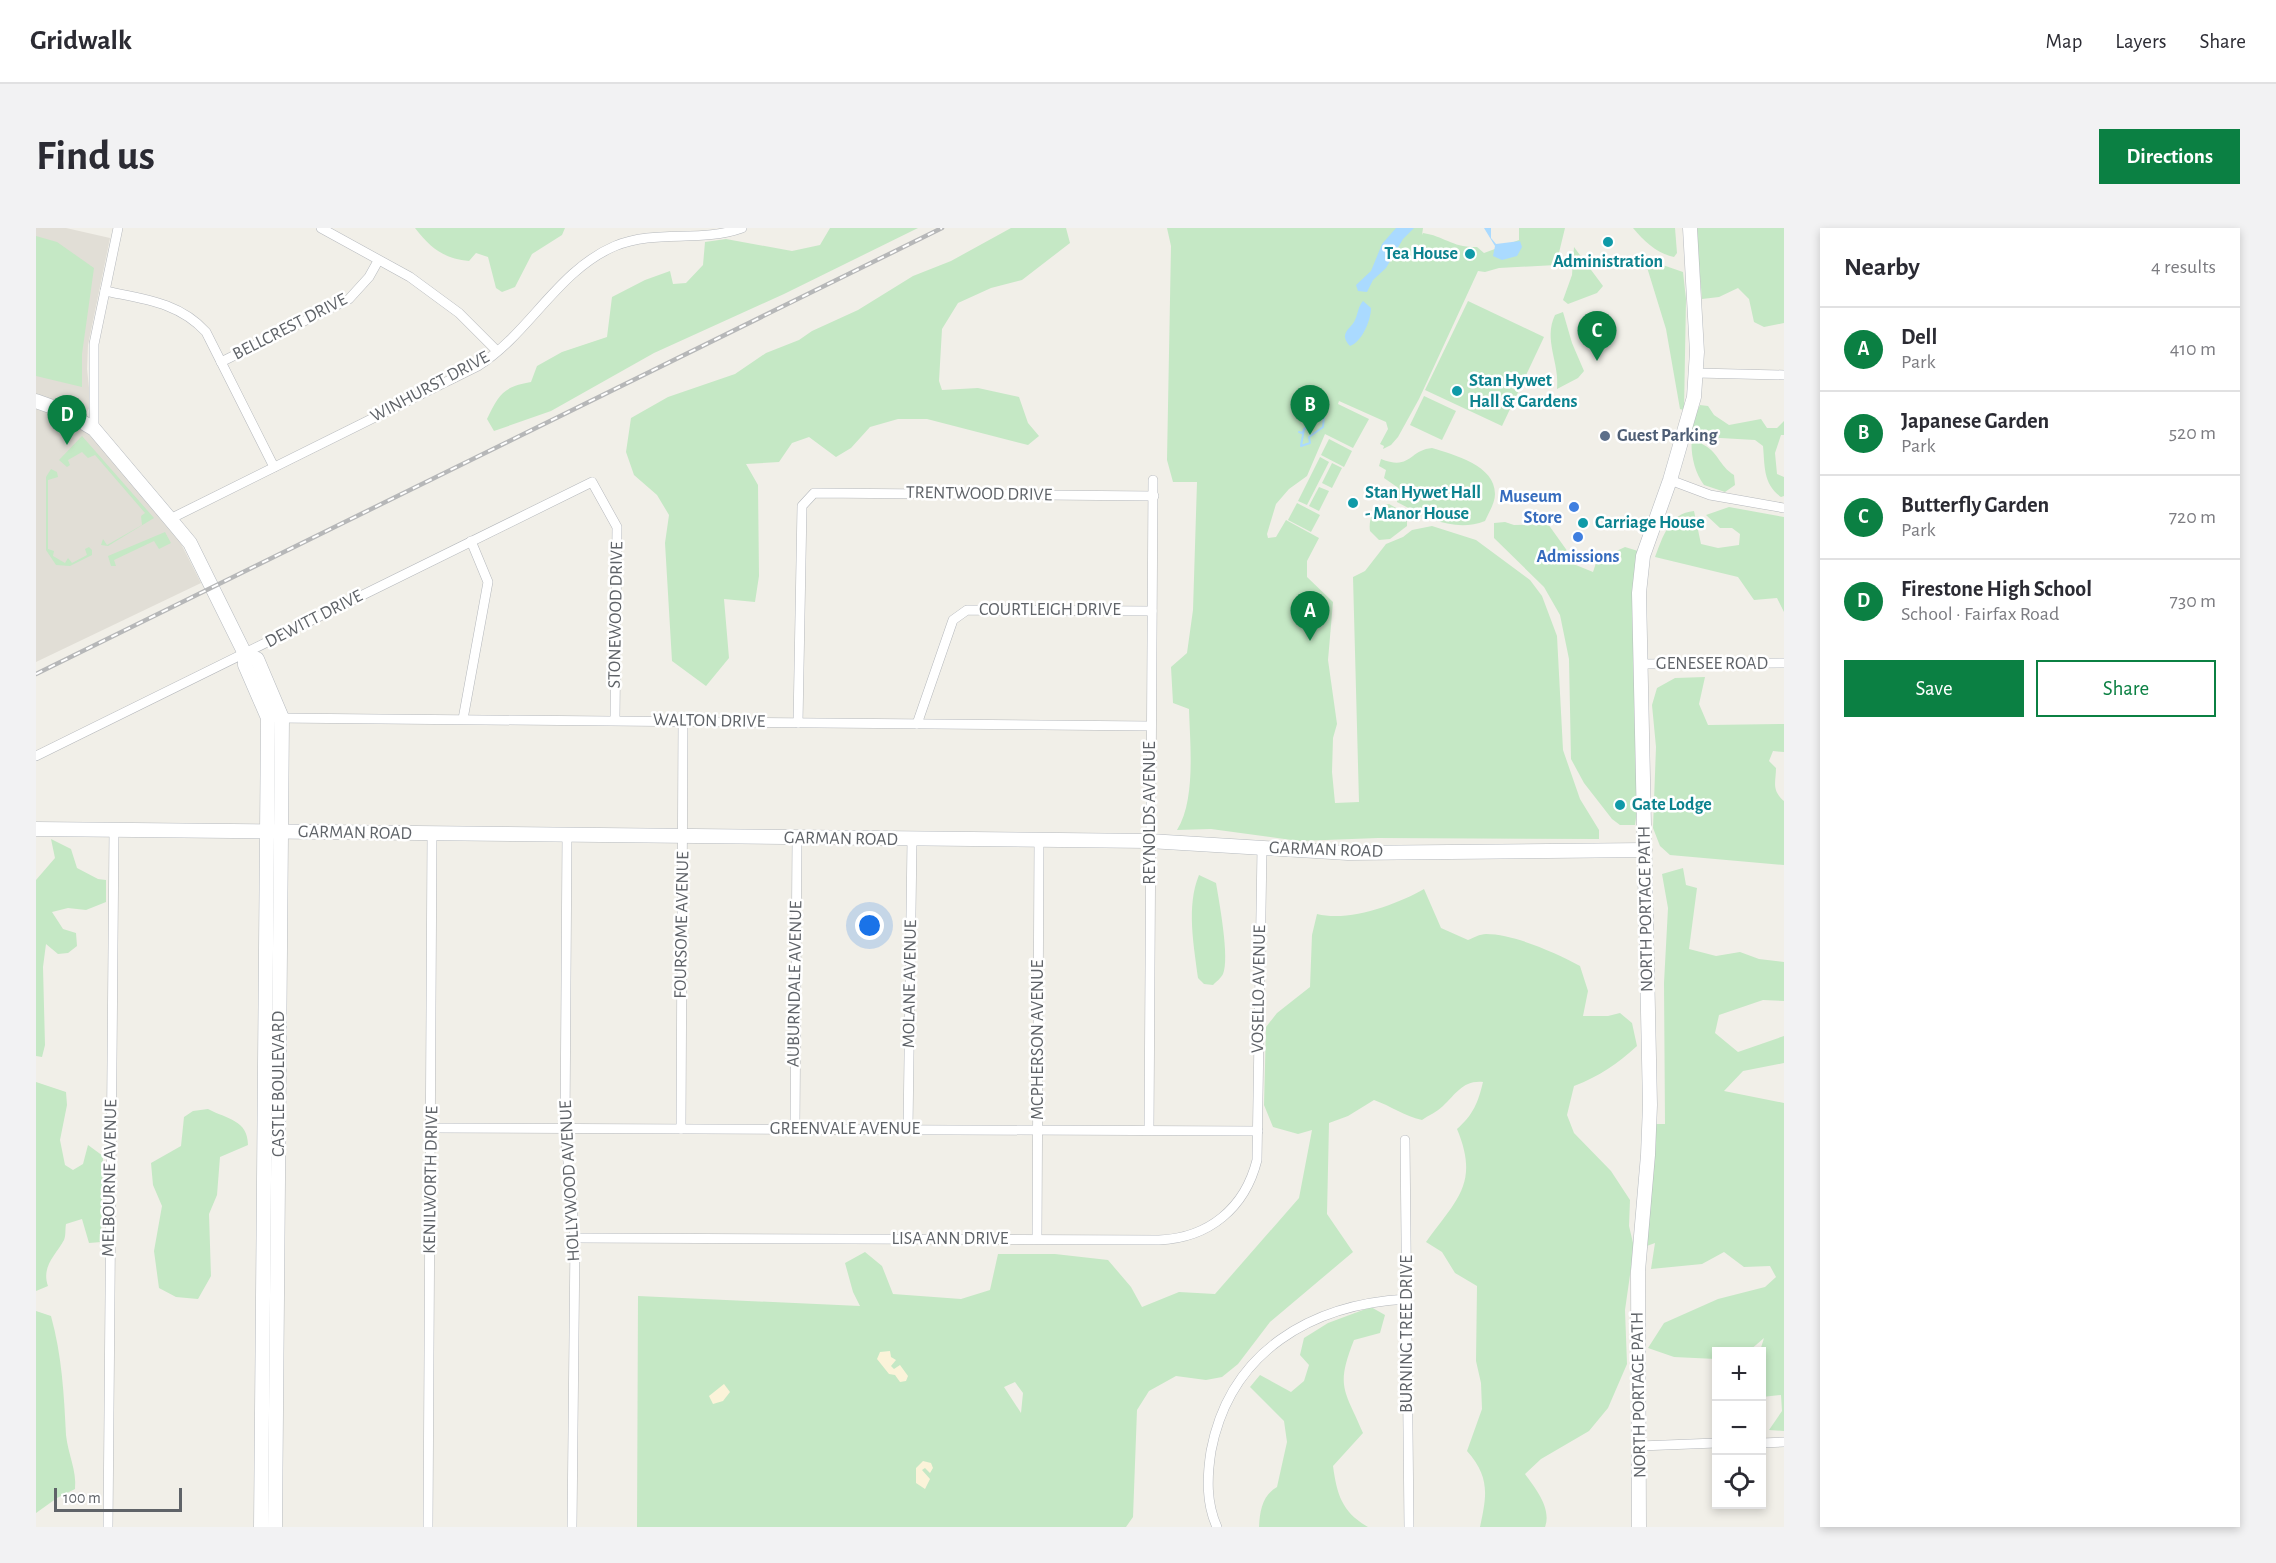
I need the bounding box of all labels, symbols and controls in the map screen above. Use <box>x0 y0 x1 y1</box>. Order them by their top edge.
text: Gridwalk <box>30 27 132 55</box>
text: Map <box>2046 31 2082 52</box>
text: Layers <box>2115 31 2166 52</box>
text: Share <box>2199 31 2246 52</box>
button: Directions <box>2099 129 2240 184</box>
text: Find us <box>36 135 155 177</box>
marker: Administration <box>1601 235 1615 249</box>
place label: Tea House <box>1384 245 1458 263</box>
marker: Tea House <box>1463 247 1477 261</box>
place label: Administration <box>1553 253 1663 271</box>
text: Nearby <box>1844 254 1920 280</box>
text: 4 results <box>2151 257 2216 277</box>
street label: BELLCREST DRIVE <box>230 290 350 364</box>
pin: C <box>1578 312 1616 361</box>
text: Dell <box>1901 326 1937 348</box>
text: A <box>1858 339 1870 359</box>
text: 410 m <box>2170 339 2216 359</box>
street label: WINHURST DRIVE <box>368 348 493 426</box>
text: Park <box>1901 352 1936 372</box>
place label: Stan Hywet Hall & Gardens <box>1469 372 1577 411</box>
marker: Stan Hywet Hall & Gardens <box>1450 384 1464 398</box>
pin: B <box>1290 386 1330 435</box>
pin: D <box>48 396 87 445</box>
text: Japanese Garden <box>1901 410 2049 432</box>
text: B <box>1858 423 1869 443</box>
text: 520 m <box>2169 423 2216 443</box>
place label: Guest Parking <box>1617 427 1718 445</box>
marker: Guest Parking <box>1598 429 1612 443</box>
text: Park <box>1901 436 1936 456</box>
street label: TRENTWOOD DRIVE <box>906 484 1053 504</box>
place label: Stan Hywet Hall - Manor House <box>1365 484 1481 523</box>
place label: Museum Store <box>1499 488 1562 527</box>
text: Butterfly Garden <box>1901 494 2049 516</box>
marker: Stan Hywet Hall - Manor House <box>1346 496 1360 510</box>
marker: Museum Store <box>1567 500 1581 514</box>
text: C <box>1858 507 1869 527</box>
text: 720 m <box>2169 507 2216 527</box>
place label: Carriage House <box>1595 514 1705 532</box>
marker: Carriage House <box>1576 516 1590 530</box>
text: Park <box>1901 520 1936 540</box>
marker: Admissions <box>1571 530 1585 544</box>
street label: STONEWOOD DRIVE <box>606 541 626 689</box>
place label: Admissions <box>1537 548 1620 566</box>
text: Firestone High School <box>1901 578 2092 600</box>
street label: DEWITT DRIVE <box>262 587 366 651</box>
text: D <box>1857 591 1870 611</box>
text: 730 m <box>2170 591 2216 611</box>
pin: A <box>1290 592 1330 641</box>
street label: COURTLEIGH DRIVE <box>979 601 1121 619</box>
text: School · Fairfax Road <box>1901 604 2059 624</box>
street label: GENESEE ROAD <box>1656 655 1768 673</box>
button: Save <box>1844 660 2024 717</box>
button: Share <box>2036 660 2216 717</box>
street label: WALTON DRIVE <box>653 711 766 731</box>
street label: REYNOLDS AVENUE <box>1141 741 1159 885</box>
place label: Gate Lodge <box>1632 796 1712 814</box>
marker: Gate Lodge <box>1613 798 1627 812</box>
street label: GARMAN ROAD <box>298 823 412 843</box>
street label: NORTH PORTAGE PATH <box>1636 826 1656 992</box>
street label: GARMAN ROAD <box>784 829 898 849</box>
street label: GARMAN ROAD <box>1269 839 1383 861</box>
street label: FOURSOME AVENUE <box>672 851 692 999</box>
street label: AUBURNDALE AVENUE <box>785 900 805 1067</box>
your location <box>855 911 884 940</box>
street label: MOLANE AVENUE <box>900 919 920 1048</box>
street label: VOSELLO AVENUE <box>1249 924 1269 1053</box>
street label: MCPHERSON AVENUE <box>1029 960 1047 1120</box>
street label: CASTLE BOULEVARD <box>270 1011 288 1157</box>
street label: MELBOURNE AVENUE <box>100 1099 120 1257</box>
street label: HOLLYWOOD AVENUE <box>557 1100 583 1262</box>
street label: KENILWORTH DRIVE <box>421 1106 441 1254</box>
street label: GREENVALE AVENUE <box>770 1120 921 1138</box>
street label: LISA ANN DRIVE <box>891 1230 1009 1248</box>
street label: BURNING TREE DRIVE <box>1398 1255 1416 1413</box>
street label: NORTH PORTAGE PATH <box>1629 1312 1649 1478</box>
map controls <box>1712 1347 1766 1509</box>
button: + <box>1712 1347 1766 1401</box>
button: − <box>1712 1401 1766 1455</box>
button: locate <box>1712 1455 1766 1509</box>
scale bar <box>54 1485 182 1512</box>
text: 100 m <box>63 1490 101 1506</box>

